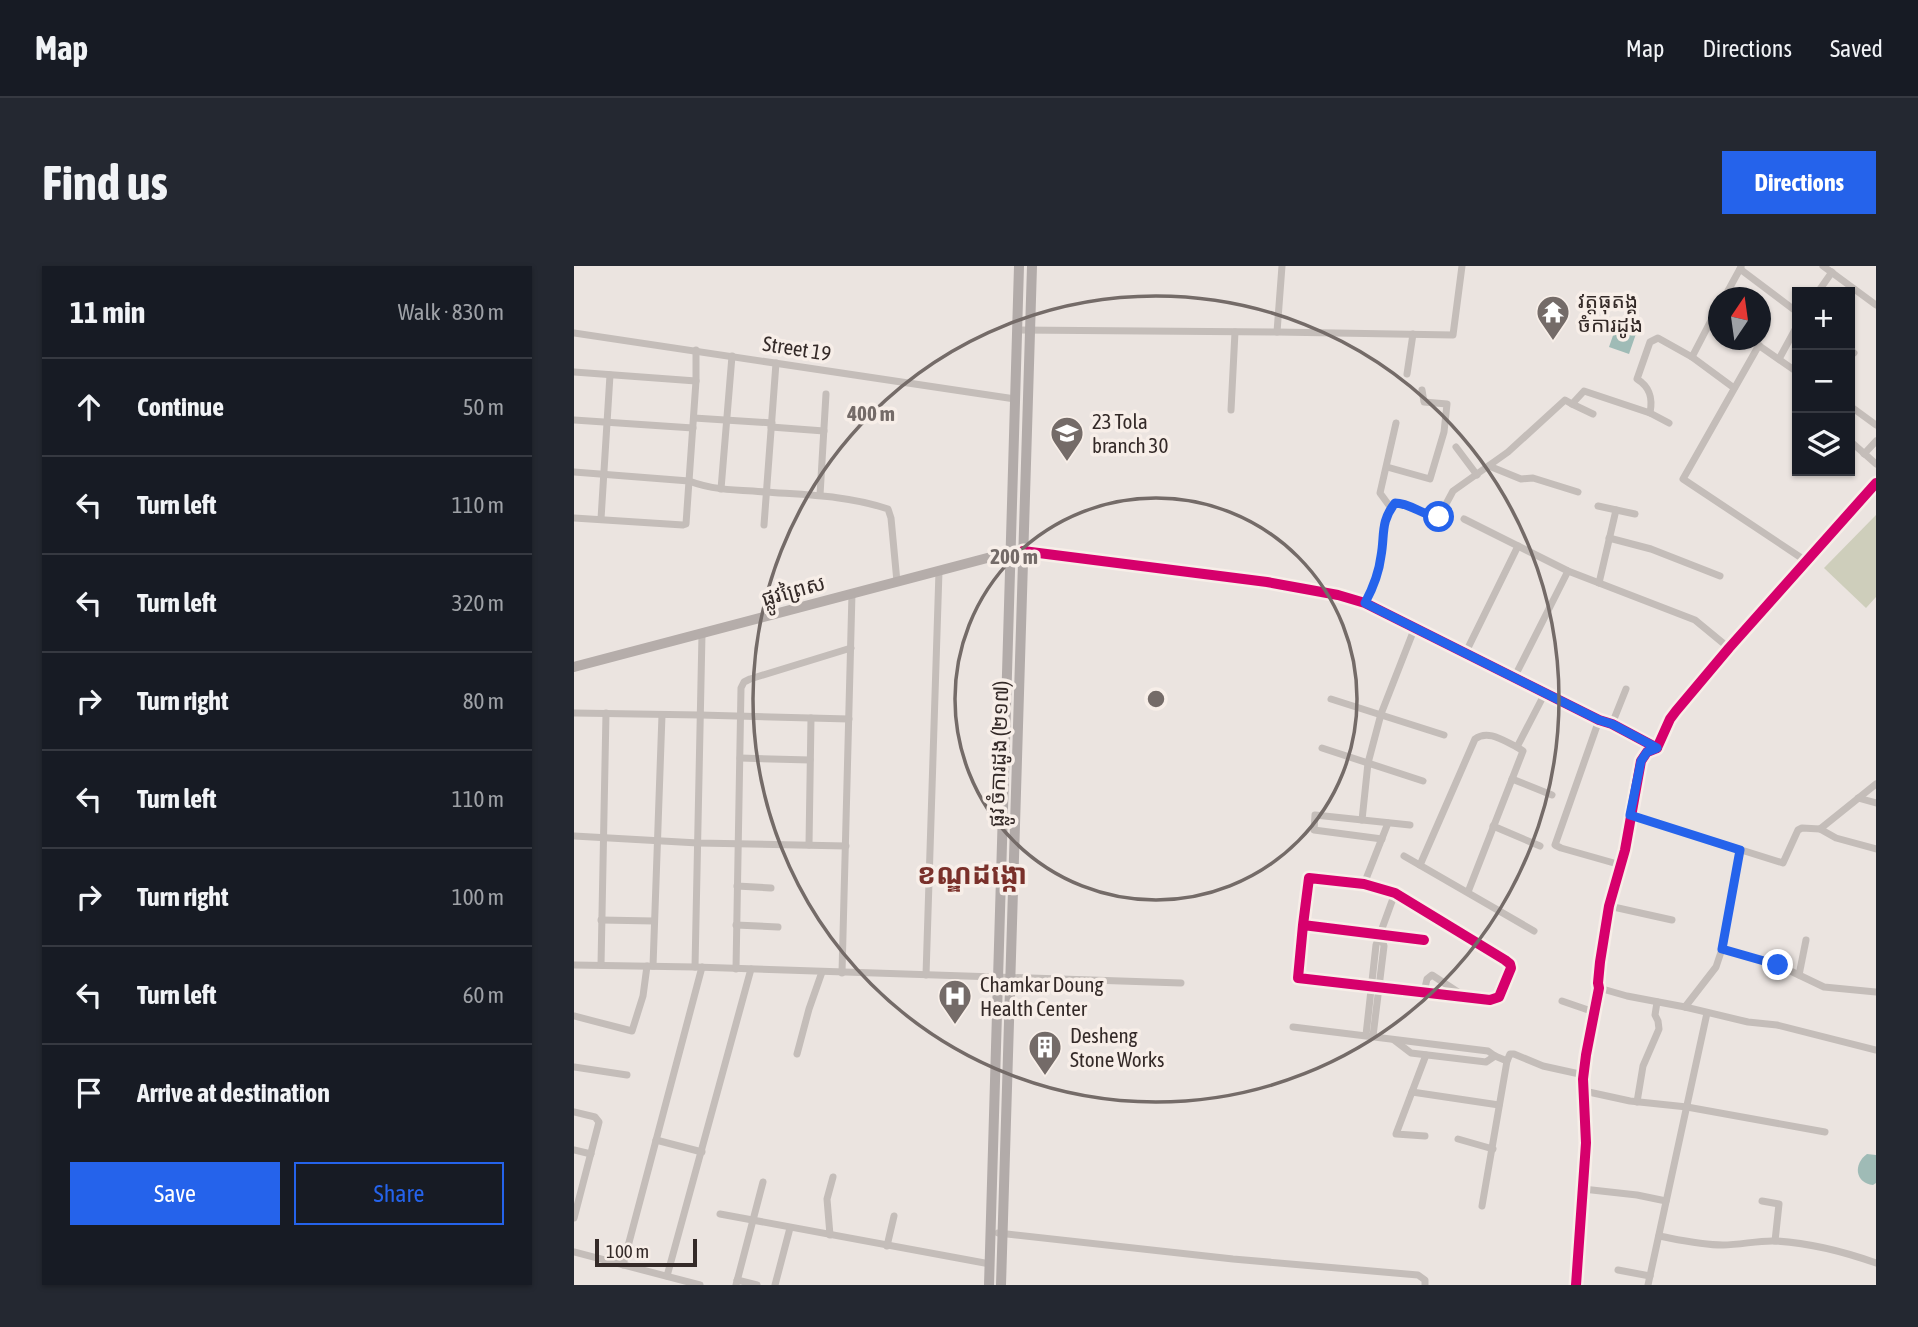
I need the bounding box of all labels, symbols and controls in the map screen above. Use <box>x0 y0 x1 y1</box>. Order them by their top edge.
text: Map <box>35 29 88 67</box>
text: Map <box>1626 35 1664 62</box>
text: Directions <box>1702 35 1792 62</box>
text: Saved <box>1830 35 1883 62</box>
button: Directions <box>1722 151 1876 214</box>
text: Find us <box>42 154 168 210</box>
north arrow <box>1708 287 1771 350</box>
map controls <box>1792 287 1855 476</box>
button: + <box>1792 287 1855 350</box>
place label: វត្តធុតង្គ ចំការដូង <box>1578 288 1643 339</box>
temple icon: វត្តធុតង្គ ចំការដូង <box>1534 293 1572 342</box>
text: 11 min <box>70 295 145 329</box>
text: Walk · 830 m <box>398 299 504 325</box>
street label: Street 19 <box>761 331 833 365</box>
button: − <box>1792 350 1855 413</box>
icon: ahead <box>70 388 108 426</box>
text: Continue <box>137 392 224 422</box>
text: 50 m <box>463 394 504 420</box>
text: 400 m <box>846 401 895 425</box>
place label: 23 Tola branch 30 <box>1092 409 1168 457</box>
button: layers <box>1792 413 1855 476</box>
school or university icon: 23 Tola branch 30 <box>1048 414 1086 463</box>
icon: left <box>70 486 108 524</box>
text: Turn left <box>137 490 217 520</box>
text: 110 m <box>452 492 504 518</box>
route start <box>1423 501 1454 532</box>
text: 200 m <box>990 544 1038 568</box>
street label: ផ្លូវព្រៃស <box>758 570 830 618</box>
icon: left <box>70 584 108 622</box>
text: Turn left <box>137 588 217 618</box>
text: 320 m <box>452 590 504 616</box>
street label: ផ្លូវ ចំការដូង (២១៧) <box>983 680 1021 828</box>
icon: right <box>70 682 108 720</box>
text: Turn right <box>137 686 228 716</box>
centre of rings <box>1144 687 1168 711</box>
text: 80 m <box>463 688 504 714</box>
icon: left <box>70 780 108 818</box>
text: Turn left <box>137 784 217 814</box>
text: 110 m <box>452 786 504 812</box>
district label: ខណ្ឌដង្កោ <box>917 858 1027 892</box>
icon: right <box>70 878 108 916</box>
text: Turn right <box>137 882 228 912</box>
text: 100 m <box>452 884 504 910</box>
route end <box>1762 949 1793 980</box>
place label: Chamkar Doung Health Center <box>980 972 1104 1020</box>
icon: left <box>70 976 108 1014</box>
hospital icon: Chamkar Doung Health Center <box>936 977 974 1026</box>
text: Turn left <box>137 980 217 1010</box>
text: 60 m <box>463 982 504 1008</box>
place label: Desheng Stone Works <box>1070 1023 1164 1071</box>
building icon: Desheng Stone Works <box>1026 1028 1064 1077</box>
icon: arrive <box>70 1074 108 1112</box>
text: Arrive at destination <box>137 1078 330 1108</box>
button: Save <box>70 1162 280 1225</box>
button: Share <box>294 1162 504 1225</box>
scale bar <box>595 1236 696 1268</box>
text: 100 m <box>606 1240 649 1262</box>

